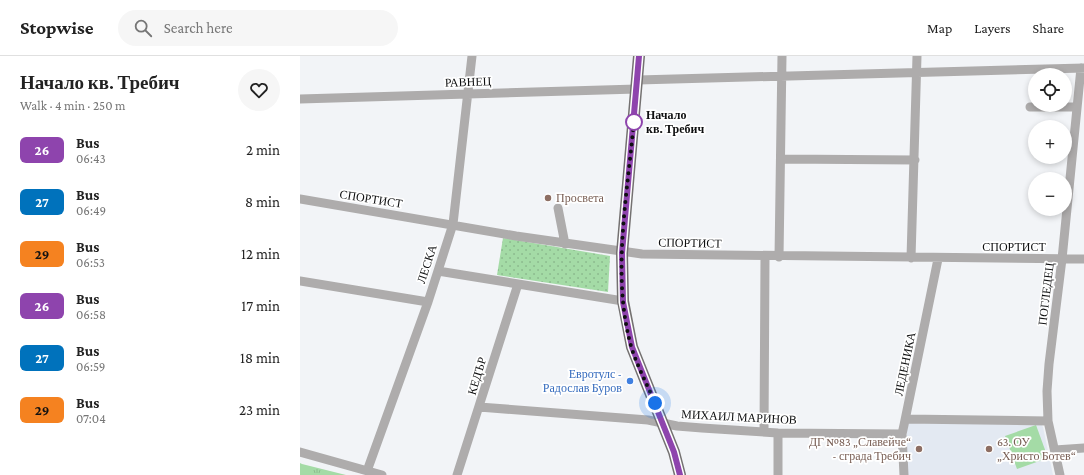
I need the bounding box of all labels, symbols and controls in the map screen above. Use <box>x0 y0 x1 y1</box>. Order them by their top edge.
search box <box>118 10 398 46</box>
text: Stopwise <box>20 17 94 38</box>
icon: search <box>132 17 154 39</box>
text: Search here <box>164 20 233 36</box>
text: Map <box>927 20 952 36</box>
text: Layers <box>974 20 1011 36</box>
text: Share <box>1033 20 1064 36</box>
map controls <box>1028 68 1072 216</box>
button: locate <box>1028 68 1072 112</box>
button: heart <box>238 69 280 111</box>
text: Начало кв. Требич <box>20 72 180 93</box>
street label: РАВНЕЦ <box>445 74 492 90</box>
text: Walk · 4 min · 250 m <box>20 98 125 113</box>
place label: Начало кв. Требич <box>646 108 705 136</box>
marker: Начало кв. Требич <box>625 113 643 131</box>
button: + <box>1028 120 1072 164</box>
text: Bus <box>76 135 99 151</box>
text: 26 <box>35 142 49 158</box>
text: 2 min <box>246 142 280 158</box>
text: 06:43 <box>76 151 106 166</box>
button: − <box>1028 172 1072 216</box>
text: Bus <box>76 187 99 203</box>
street label: СПОРТИСТ <box>339 187 404 211</box>
place label: Просвета <box>556 191 605 205</box>
marker: Просвета <box>543 193 553 203</box>
text: 27 <box>35 194 49 210</box>
text: 8 min <box>245 194 280 210</box>
text: 06:49 <box>76 203 106 218</box>
street label: СПОРТИСТ <box>658 235 723 251</box>
text: Bus <box>76 239 99 255</box>
street label: СПОРТИСТ <box>982 240 1046 254</box>
street label: ЛЕСКА <box>414 242 440 285</box>
text: 29 <box>35 246 49 262</box>
text: 12 min <box>241 246 280 262</box>
text: 06:53 <box>76 255 105 270</box>
street label: ПОГЛЕДЕЦ <box>1035 262 1057 326</box>
text: Bus <box>76 291 99 307</box>
text: 26 <box>35 298 49 314</box>
text: 17 min <box>241 298 280 314</box>
text: 06:58 <box>76 307 106 322</box>
street label: ЛЕДЕНИКА <box>891 330 919 397</box>
text: Bus <box>76 343 99 359</box>
text: 27 <box>35 350 49 366</box>
text: 18 min <box>240 350 280 366</box>
street label: КЕДЪР <box>465 355 489 397</box>
text: 06:59 <box>76 359 105 374</box>
place label: Евротулс - Радослав Буров <box>543 367 622 395</box>
marker: Евротулс - Радослав Буров <box>625 376 635 386</box>
your location <box>645 393 665 413</box>
text: Bus <box>76 395 99 411</box>
text: 29 <box>35 402 49 418</box>
text: 23 min <box>239 402 280 418</box>
street label: МИХАИЛ МАРИНОВ <box>681 407 797 427</box>
text: 07:04 <box>76 411 106 426</box>
place label: ДГ №83 „Славейче“ - сграда Требич <box>809 435 911 463</box>
place label: 63. ОУ „Христо Ботев“ <box>997 435 1076 463</box>
marker: ДГ №83 „Славейче“ - сграда Требич <box>914 444 924 454</box>
marker: 63. ОУ „Христо Ботев“ <box>984 444 994 454</box>

